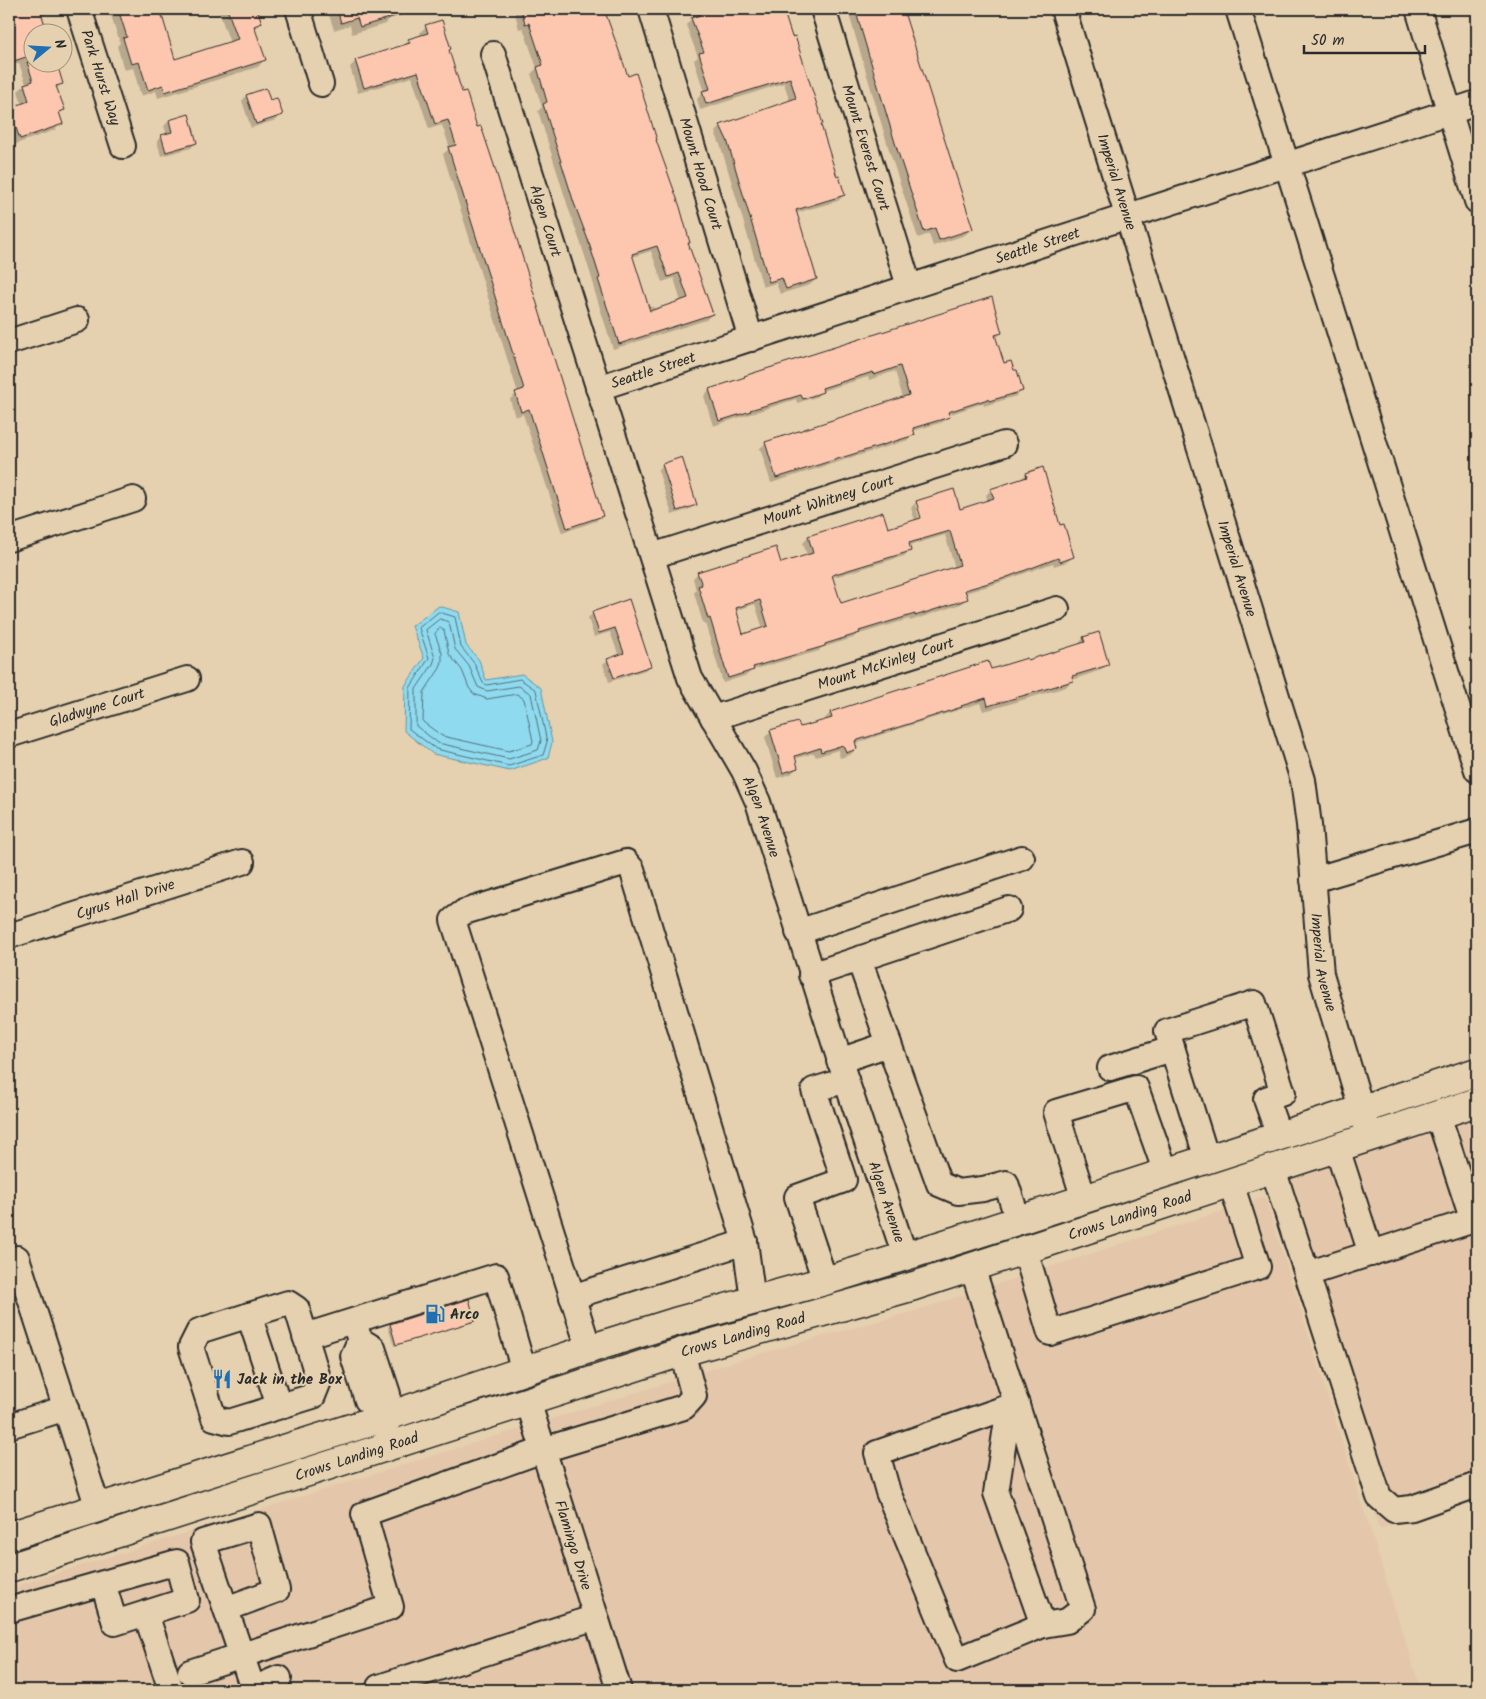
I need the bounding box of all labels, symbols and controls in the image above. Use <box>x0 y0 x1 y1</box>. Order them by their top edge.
north arrow <box>22 22 72 72</box>
scale bar <box>1304 22 1425 54</box>
street label: Park Hurst Way <box>73 27 127 130</box>
text: 50 m <box>1311 29 1345 53</box>
text: N <box>48 37 71 52</box>
street label: Mount Everest Court <box>834 82 896 214</box>
street label: Mount Hood Court <box>672 115 728 233</box>
street label: Imperial Avenue <box>1090 131 1142 234</box>
street label: Algen Court <box>522 182 567 261</box>
street label: Seattle Street <box>992 221 1084 271</box>
street label: Seattle Street <box>608 346 699 396</box>
street label: Mount Whitney Court <box>760 469 897 533</box>
street label: Imperial Avenue <box>1210 517 1263 620</box>
street label: Mount McKinley Court <box>815 631 957 697</box>
street label: Gladwyne Court <box>46 682 148 735</box>
street label: Algen Avenue <box>735 773 786 861</box>
street label: Cyrus Hall Drive <box>73 873 178 927</box>
street label: Imperial Avenue <box>1303 912 1343 1015</box>
street label: Algen Avenue <box>861 1158 911 1246</box>
street label: Crows Landing Road <box>1065 1185 1196 1248</box>
fuel station icon: Arco <box>424 1303 446 1325</box>
place label: Arco <box>450 1303 479 1327</box>
street label: Crows Landing Road <box>678 1306 809 1365</box>
restaurant icon: Jack in the Box <box>211 1368 233 1390</box>
place label: Jack in the Box <box>237 1368 343 1392</box>
street label: Crows Landing Road <box>292 1426 422 1489</box>
street label: Flamingo Drive <box>547 1497 598 1594</box>

